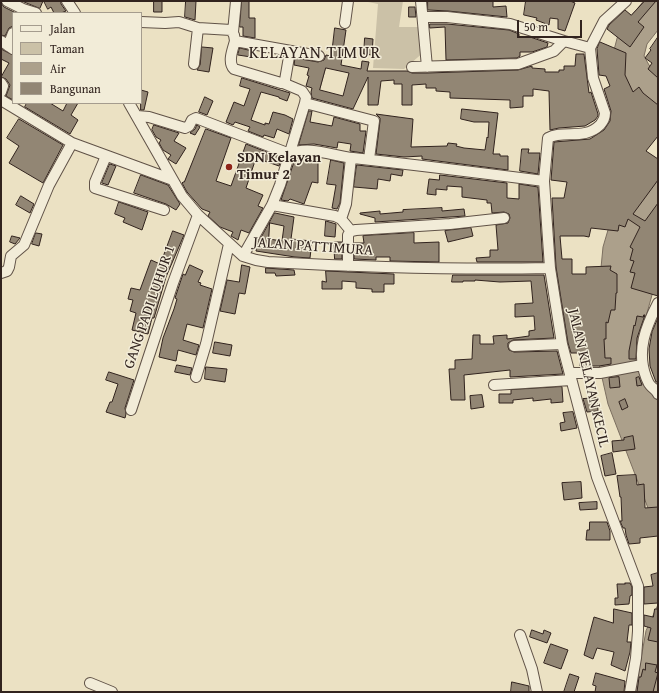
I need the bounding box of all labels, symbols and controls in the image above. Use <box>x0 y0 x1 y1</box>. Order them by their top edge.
legend <box>12 12 142 104</box>
scale bar <box>519 12 584 38</box>
text: 50 m <box>524 18 548 35</box>
text: Jalan <box>50 20 75 37</box>
text: Taman <box>50 40 84 57</box>
district label: KELAYAN TIMUR <box>249 44 381 64</box>
text: Air <box>50 60 66 77</box>
text: Bangunan <box>50 80 101 97</box>
place label: SDN Kelayan Timur 2 <box>237 149 321 184</box>
marker: SDN Kelayan Timur 2 <box>224 162 234 172</box>
street label: JALAN PATTIMURA <box>252 234 374 260</box>
street label: GANG PADI LUHUR 1 <box>120 243 180 371</box>
street label: JALAN KELAYAN KECIL <box>563 307 613 449</box>

